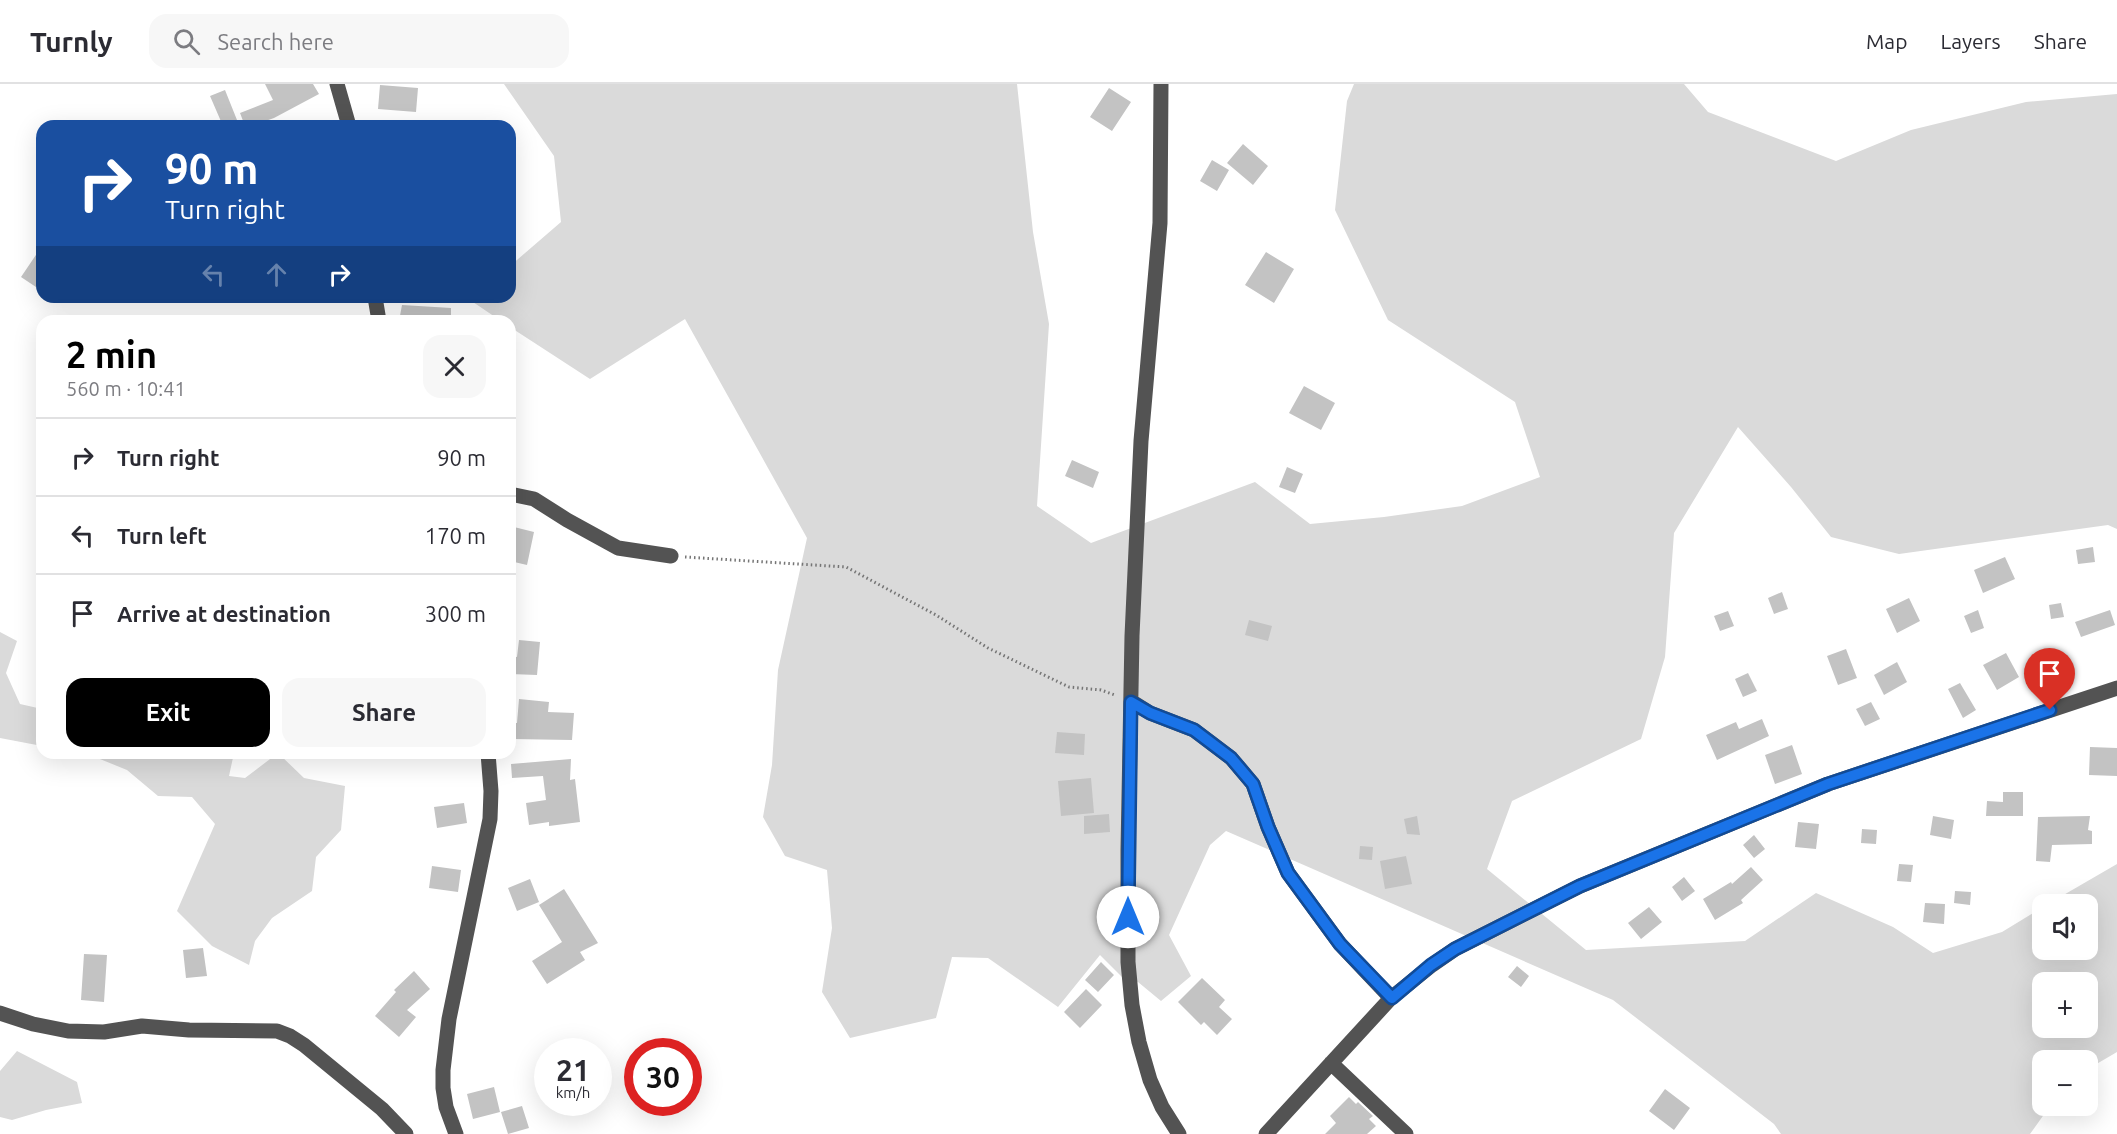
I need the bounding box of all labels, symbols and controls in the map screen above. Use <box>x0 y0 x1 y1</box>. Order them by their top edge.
search box <box>149 14 569 68</box>
icon: search <box>170 25 203 58</box>
text: Turnly <box>30 26 113 57</box>
text: Search here <box>218 29 334 54</box>
text: Map <box>1866 29 1907 53</box>
text: Layers <box>1940 29 2001 53</box>
text: Share <box>2034 29 2087 53</box>
icon: right <box>66 144 144 222</box>
text: 90 m <box>165 145 259 192</box>
text: Turn right <box>165 194 285 224</box>
icon: left <box>197 258 230 291</box>
icon: ahead <box>260 258 293 291</box>
icon: right <box>323 258 356 291</box>
text: 2 min <box>66 334 157 375</box>
button: close <box>423 335 486 398</box>
text: 560 m · 10:41 <box>66 377 186 400</box>
icon: right <box>66 441 99 474</box>
text: Turn right <box>117 445 219 470</box>
text: 90 m <box>437 445 486 470</box>
icon: left <box>66 519 99 552</box>
text: Turn left <box>117 523 207 548</box>
text: 170 m <box>425 523 486 548</box>
icon: arrive <box>66 597 99 630</box>
text: Arrive at destination <box>117 601 331 626</box>
text: 300 m <box>425 601 486 626</box>
pin <box>2024 648 2075 710</box>
icon: arrive <box>2033 657 2066 690</box>
button: Exit <box>66 678 270 747</box>
button: Share <box>282 678 486 747</box>
position arrow <box>1096 885 1160 949</box>
map controls <box>2032 894 2098 1116</box>
button: sound <box>2032 894 2098 960</box>
button: + <box>2032 972 2098 1038</box>
speed limit sign: 30 <box>624 1038 702 1116</box>
button: − <box>2032 1050 2098 1116</box>
text: 21 <box>556 1053 590 1087</box>
text: km/h <box>556 1084 590 1101</box>

